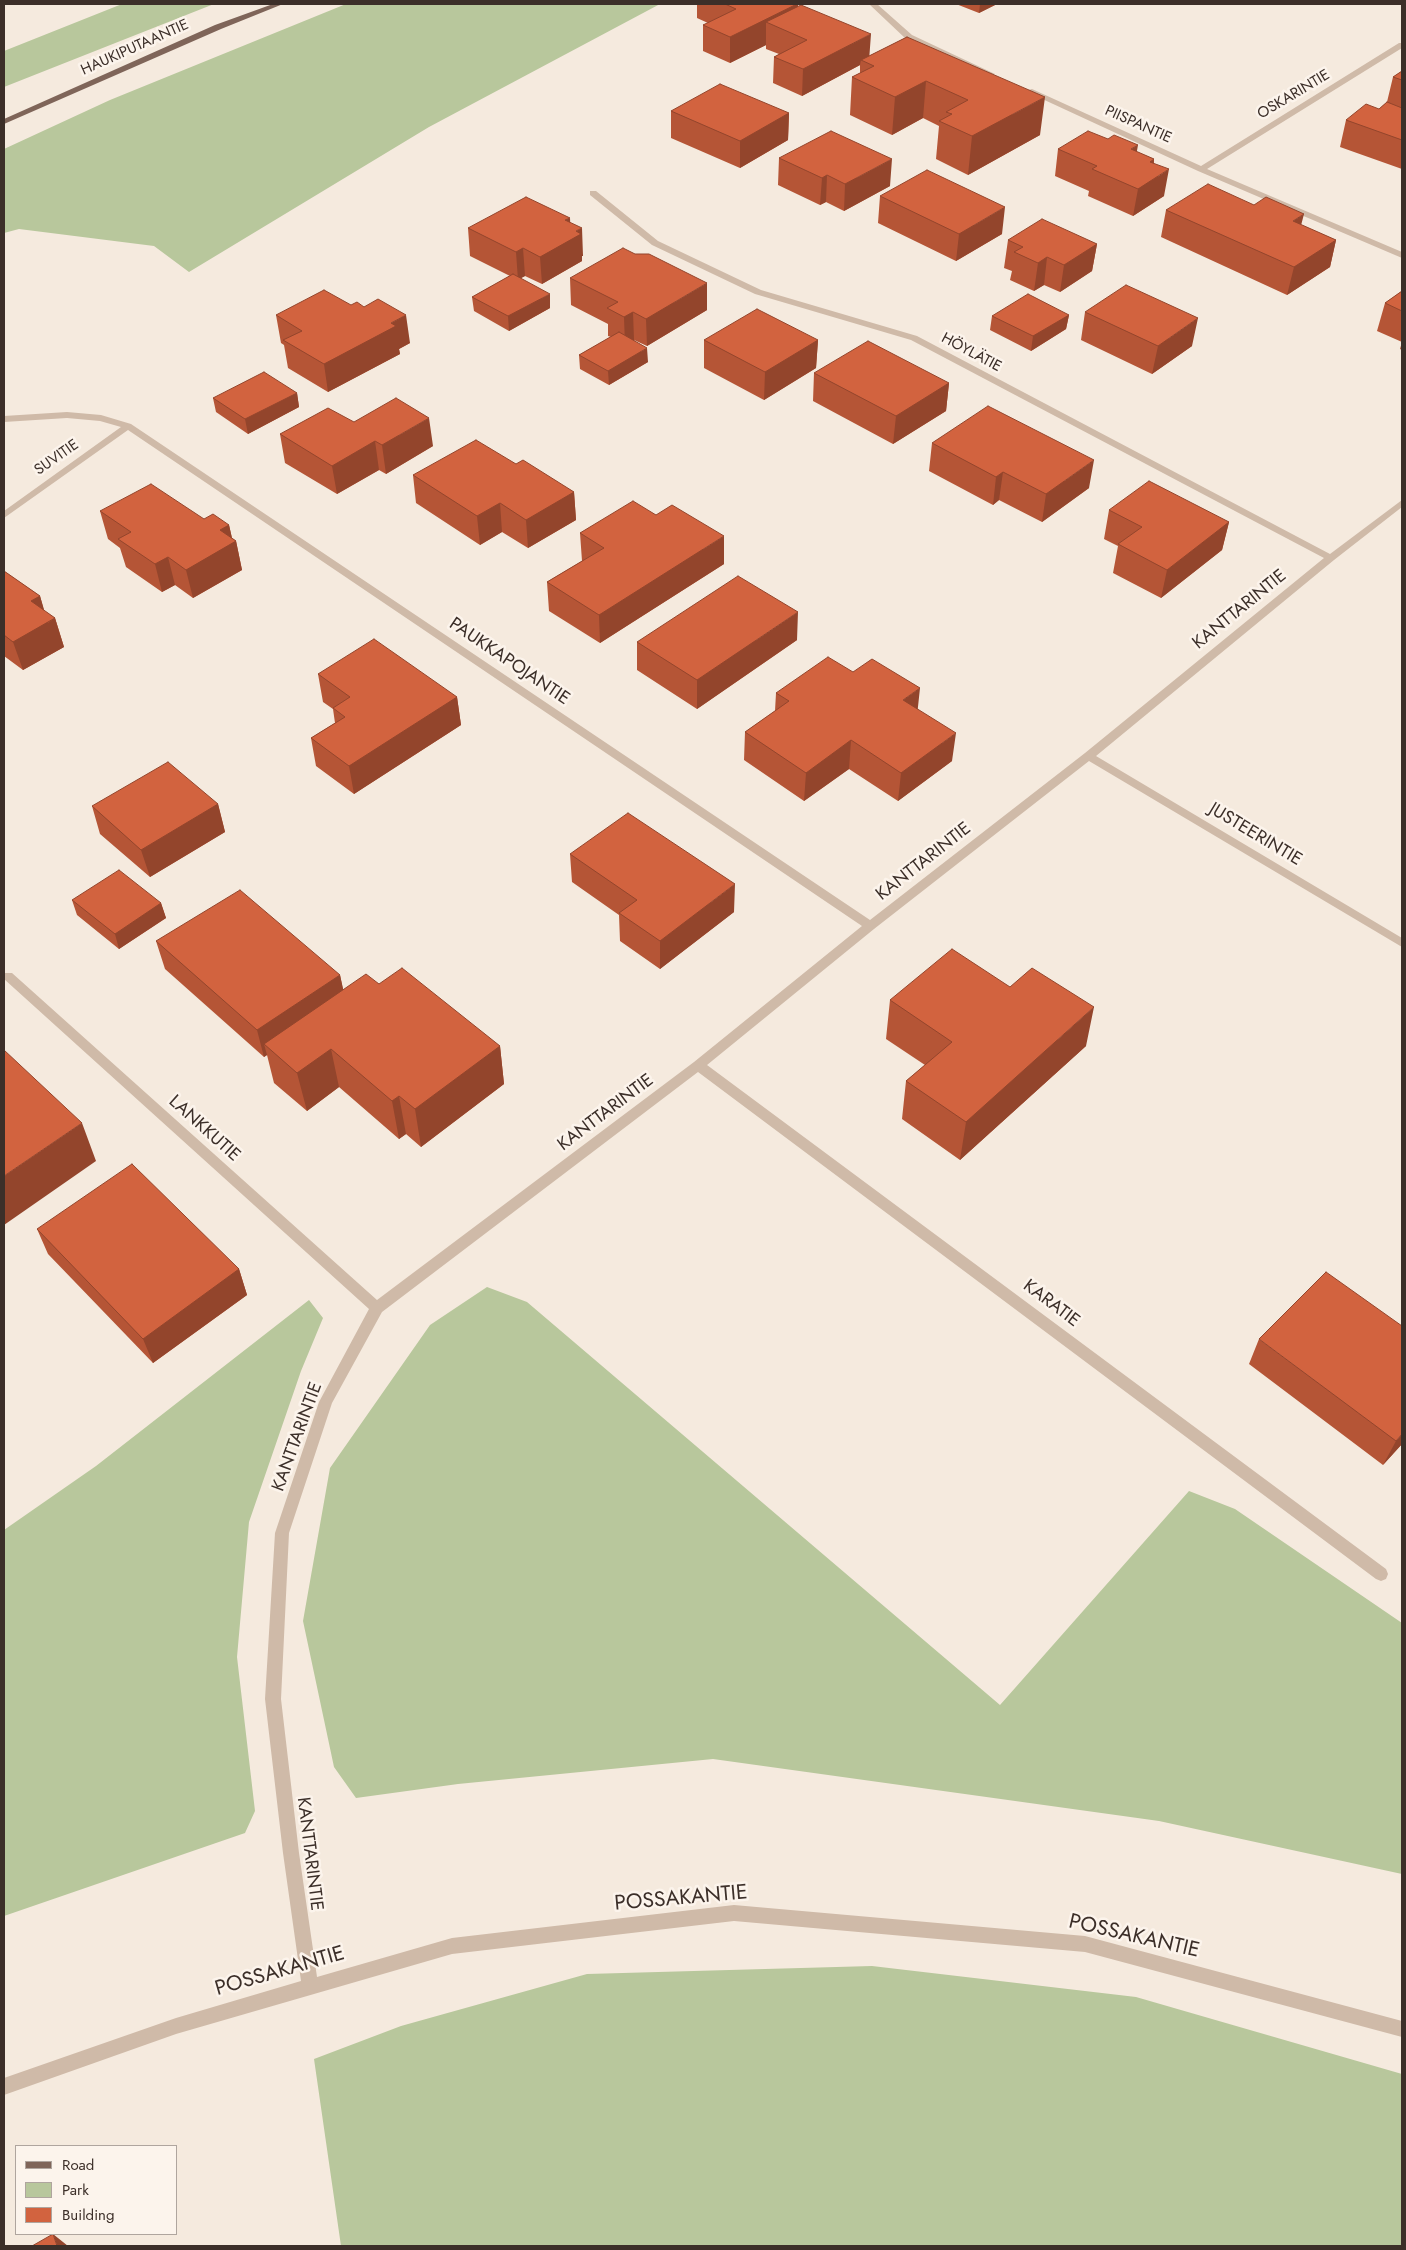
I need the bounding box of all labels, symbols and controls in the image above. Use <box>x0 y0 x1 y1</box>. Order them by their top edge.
street label: HAUKIPUTAANTIE <box>78 16 192 80</box>
street label: OSKARINTIE <box>1255 66 1333 124</box>
street label: PIISPANTIE <box>1102 102 1174 148</box>
street label: HÖYLÄTIE <box>938 330 1004 376</box>
street label: SUVITIE <box>31 436 83 480</box>
street label: KANTTARINTIE <box>1189 566 1291 654</box>
street label: PAUKKAPOJANTIE <box>445 614 573 710</box>
street label: JUSTEERINTIE <box>1205 799 1305 871</box>
street label: KANTTARINTIE <box>872 818 976 906</box>
street label: KANTTARINTIE <box>554 1070 658 1156</box>
street label: LANKKUTIE <box>164 1091 244 1167</box>
street label: KARATIE <box>1018 1276 1084 1332</box>
street label: KANTTARINTIE <box>268 1380 328 1494</box>
street label: KANTTARINTIE <box>291 1796 327 1912</box>
street label: POSSAKANTIE <box>613 1881 749 1917</box>
street label: POSSAKANTIE <box>1066 1910 1202 1964</box>
street label: POSSAKANTIE <box>212 1941 348 2003</box>
legend <box>15 2145 178 2235</box>
text: Road <box>62 2154 94 2176</box>
text: Park <box>62 2179 89 2201</box>
text: Building <box>62 2204 114 2226</box>

